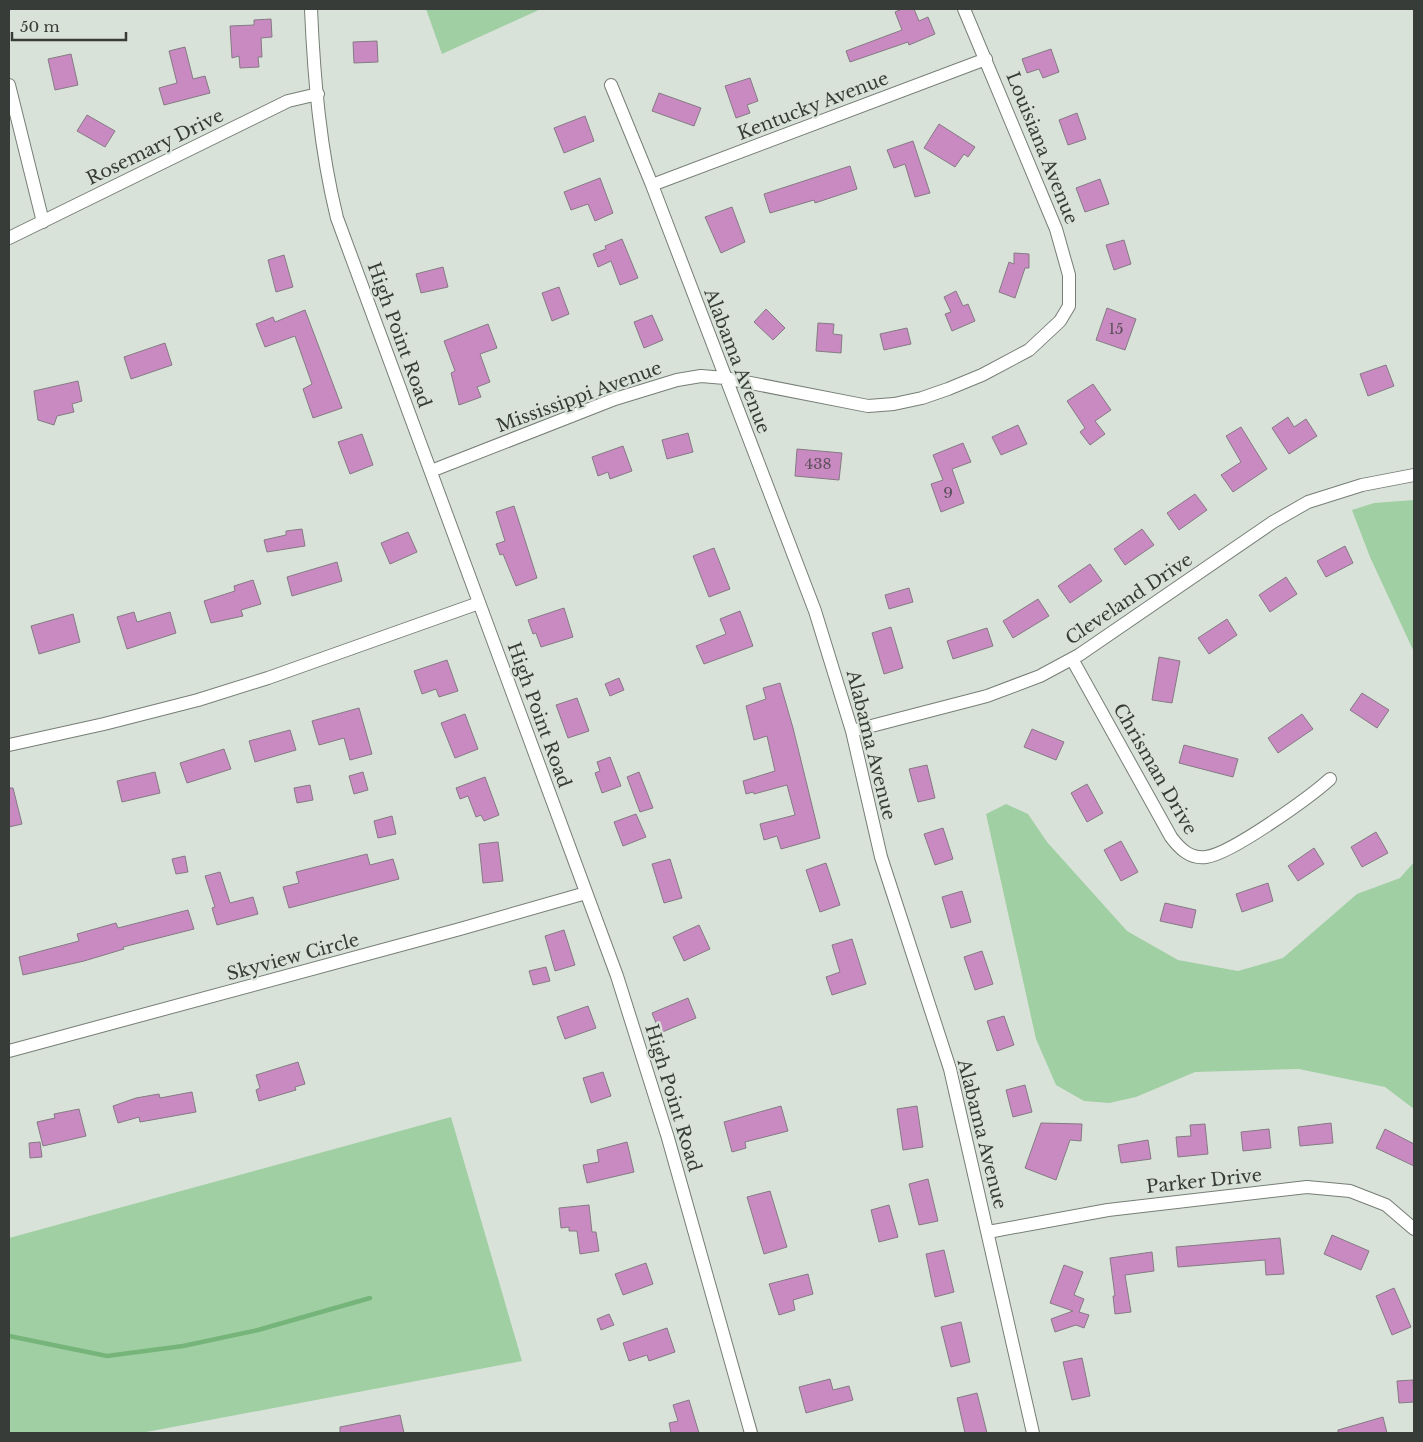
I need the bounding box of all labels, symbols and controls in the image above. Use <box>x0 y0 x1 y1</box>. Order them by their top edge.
scale bar <box>12 10 126 42</box>
text: 50 m <box>20 17 60 36</box>
street label: Kentucky Avenue <box>734 67 892 145</box>
street label: Louisiana Avenue <box>1001 69 1083 227</box>
street label: Rosemary Drive <box>83 104 227 190</box>
street label: High Point Road <box>362 259 436 411</box>
street label: Alabama Avenue <box>699 284 775 437</box>
house number: 15 <box>1108 319 1124 338</box>
street label: Mississippi Avenue <box>493 357 665 437</box>
house number: 438 <box>804 454 832 473</box>
house number: 9 <box>943 483 953 502</box>
street label: Cleveland Drive <box>1061 548 1197 650</box>
street label: High Point Road <box>502 639 576 791</box>
street label: Alabama Avenue <box>842 667 900 822</box>
street label: Chrisman Drive <box>1108 699 1202 839</box>
street label: Skyview Circle <box>224 929 362 985</box>
street label: High Point Road <box>640 1022 706 1174</box>
street label: Alabama Avenue <box>953 1056 1011 1211</box>
street label: Parker Drive <box>1145 1164 1263 1198</box>

